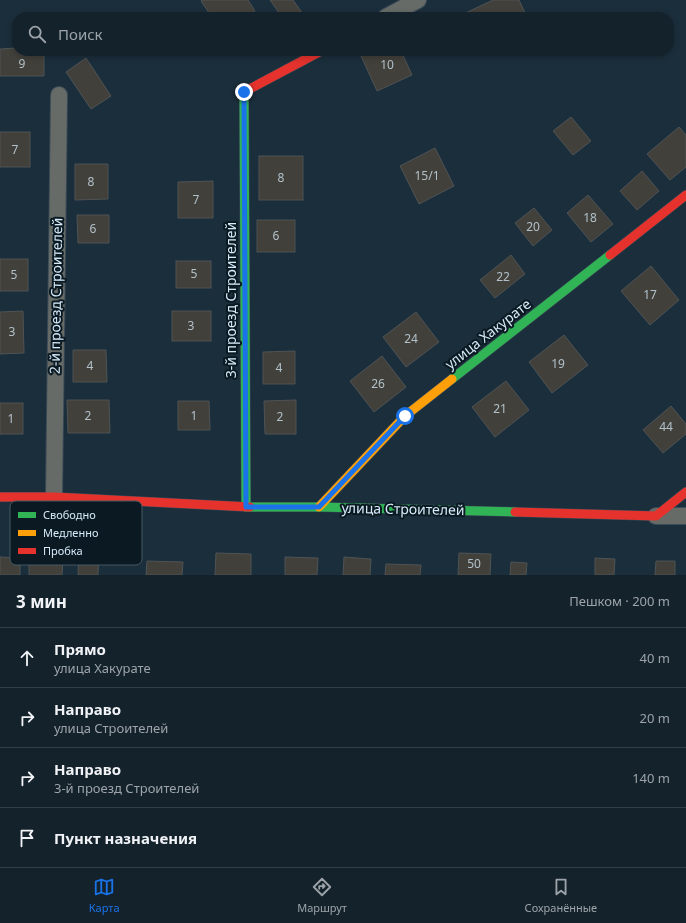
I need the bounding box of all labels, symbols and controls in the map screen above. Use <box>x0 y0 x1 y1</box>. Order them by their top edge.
search box <box>12 12 674 56</box>
icon: search <box>26 23 48 45</box>
text: Поиск <box>58 24 103 44</box>
house number: 9 <box>19 55 26 72</box>
house number: 10 <box>380 56 394 73</box>
route end <box>235 83 253 101</box>
house number: 7 <box>12 141 19 158</box>
house number: 15/1 <box>414 167 440 184</box>
house number: 8 <box>278 169 285 186</box>
house number: 8 <box>88 173 95 190</box>
house number: 7 <box>193 191 200 208</box>
house number: 18 <box>583 209 597 226</box>
street label: 2-й проезд Строителей <box>45 218 66 374</box>
house number: 20 <box>526 218 540 235</box>
house number: 6 <box>90 220 97 237</box>
street label: 3-й проезд Строителей <box>221 222 240 378</box>
house number: 6 <box>273 227 280 244</box>
house number: 5 <box>191 265 198 282</box>
house number: 5 <box>11 266 18 283</box>
house number: 22 <box>496 268 510 285</box>
house number: 17 <box>643 286 657 303</box>
street label: улица Хакурате <box>441 294 535 373</box>
house number: 3 <box>188 317 195 334</box>
house number: 3 <box>9 323 16 340</box>
house number: 24 <box>404 330 418 347</box>
house number: 19 <box>551 355 565 372</box>
house number: 4 <box>87 357 94 374</box>
house number: 4 <box>276 359 283 376</box>
house number: 26 <box>371 375 385 392</box>
house number: 21 <box>493 400 507 417</box>
house number: 2 <box>85 407 92 424</box>
house number: 1 <box>191 407 197 424</box>
route start <box>396 407 414 425</box>
house number: 2 <box>277 408 284 425</box>
house number: 1 <box>8 410 14 427</box>
house number: 44 <box>659 418 673 435</box>
street label: улица Строителей <box>341 498 465 519</box>
legend <box>10 501 142 565</box>
text: Свободно <box>43 507 96 522</box>
text: Медленно <box>43 525 98 540</box>
text: Пробка <box>43 543 83 558</box>
house number: 50 <box>467 555 481 572</box>
text: 3 мин <box>16 590 67 613</box>
text: Пешком · 200 m <box>569 592 670 610</box>
text: Прямо <box>54 639 106 659</box>
icon: ahead <box>16 647 38 669</box>
text: 40 m <box>640 649 670 667</box>
text: улица Хакурате <box>54 659 151 677</box>
text: Направо <box>54 699 121 719</box>
icon: right <box>16 707 38 729</box>
text: 20 m <box>640 709 670 727</box>
text: улица Строителей <box>54 719 168 737</box>
text: Направо <box>54 759 121 779</box>
icon: right <box>16 767 38 789</box>
text: 140 m <box>632 769 670 787</box>
text: 3-й проезд Строителей <box>54 779 199 797</box>
icon: arrive <box>16 827 38 849</box>
text: Пункт назначения <box>54 828 197 848</box>
tab: Карта <box>89 876 120 915</box>
tab: Маршрут <box>297 876 347 915</box>
tab: Сохранённые <box>525 876 597 915</box>

